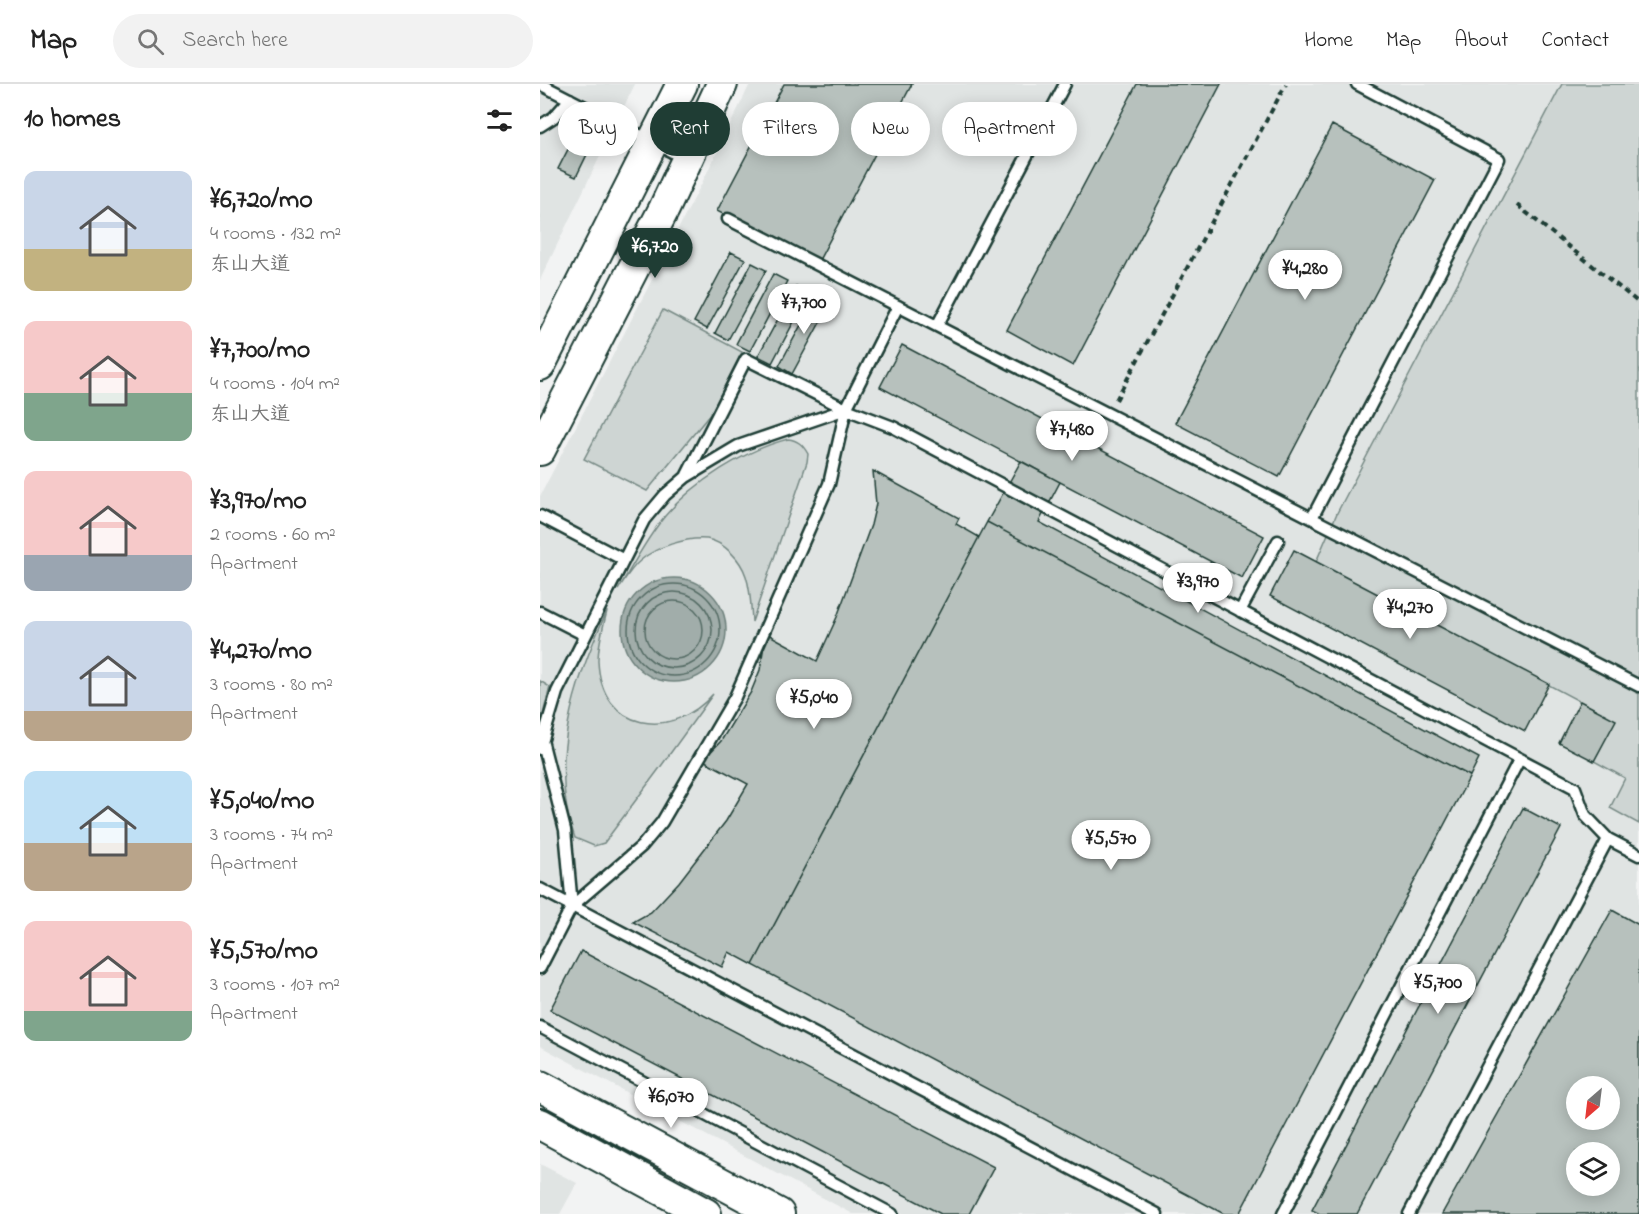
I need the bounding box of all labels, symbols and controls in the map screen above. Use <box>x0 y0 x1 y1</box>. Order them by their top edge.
search box <box>113 14 533 68</box>
text: Map <box>30 21 77 62</box>
icon: search <box>134 25 167 58</box>
text: Search here <box>182 25 288 57</box>
text: Home <box>1304 26 1353 56</box>
text: Map <box>1386 26 1421 56</box>
text: About <box>1454 26 1508 56</box>
text: Contact <box>1541 26 1609 56</box>
text: 10 homes <box>24 101 121 139</box>
chip: Buy <box>558 102 638 156</box>
chip: Rent <box>650 102 730 156</box>
chip: Filters <box>742 102 839 156</box>
chip: New <box>851 102 930 156</box>
chip: Apartment <box>942 102 1077 156</box>
icon: filters <box>483 104 516 137</box>
text: ¥6,720/mo <box>210 182 313 220</box>
icon: home <box>72 195 144 267</box>
text: 4 rooms · 132 m² <box>210 220 341 249</box>
pin: ¥6,720 <box>606 228 704 279</box>
text: ¥6,720 <box>632 233 678 262</box>
pin: ¥4,280 <box>1256 250 1354 301</box>
text: 东山大道 <box>210 251 290 280</box>
text: ¥4,280 <box>1282 255 1328 284</box>
pin: ¥7,700 <box>755 284 853 335</box>
text: ¥7,700 <box>782 289 827 318</box>
text: ¥7,700/mo <box>210 332 310 370</box>
icon: home <box>72 345 144 417</box>
text: 4 rooms · 104 m² <box>210 370 340 399</box>
text: 东山大道 <box>210 401 290 430</box>
pin: ¥7,480 <box>1023 411 1121 462</box>
text: ¥7,480 <box>1050 416 1094 445</box>
text: ¥3,970/mo <box>210 483 307 521</box>
icon: home <box>72 495 144 567</box>
text: 2 rooms · 60 m² <box>210 521 336 550</box>
text: Apartment <box>210 550 298 579</box>
pin: ¥3,970 <box>1149 563 1247 614</box>
text: ¥3,970 <box>1177 568 1219 597</box>
pin: ¥4,270 <box>1361 589 1459 640</box>
text: ¥4,270 <box>1387 594 1433 623</box>
text: ¥4,270/mo <box>210 633 312 671</box>
icon: home <box>72 645 144 717</box>
text: 3 rooms · 80 m² <box>210 671 333 700</box>
pin: ¥5,040 <box>765 679 863 730</box>
text: ¥5,040 <box>790 684 838 713</box>
text: Apartment <box>210 700 298 729</box>
text: ¥5,040/mo <box>210 783 314 821</box>
icon: home <box>72 795 144 867</box>
pin: ¥5,570 <box>1062 820 1160 871</box>
text: 3 rooms · 74 m² <box>210 821 333 850</box>
text: ¥5,570 <box>1086 825 1137 854</box>
text: Apartment <box>210 850 298 879</box>
text: ¥5,570/mo <box>210 933 318 971</box>
icon: home <box>72 945 144 1017</box>
pin: ¥5,700 <box>1389 964 1487 1015</box>
text: ¥5,700 <box>1414 969 1462 998</box>
text: 3 rooms · 107 m² <box>210 971 340 1000</box>
text: Apartment <box>210 1000 298 1029</box>
north arrow <box>1566 1076 1620 1130</box>
map controls <box>1566 1076 1620 1196</box>
pin: ¥6,070 <box>622 1078 720 1129</box>
text: ¥6,070 <box>648 1083 694 1112</box>
button: layers <box>1566 1142 1620 1196</box>

